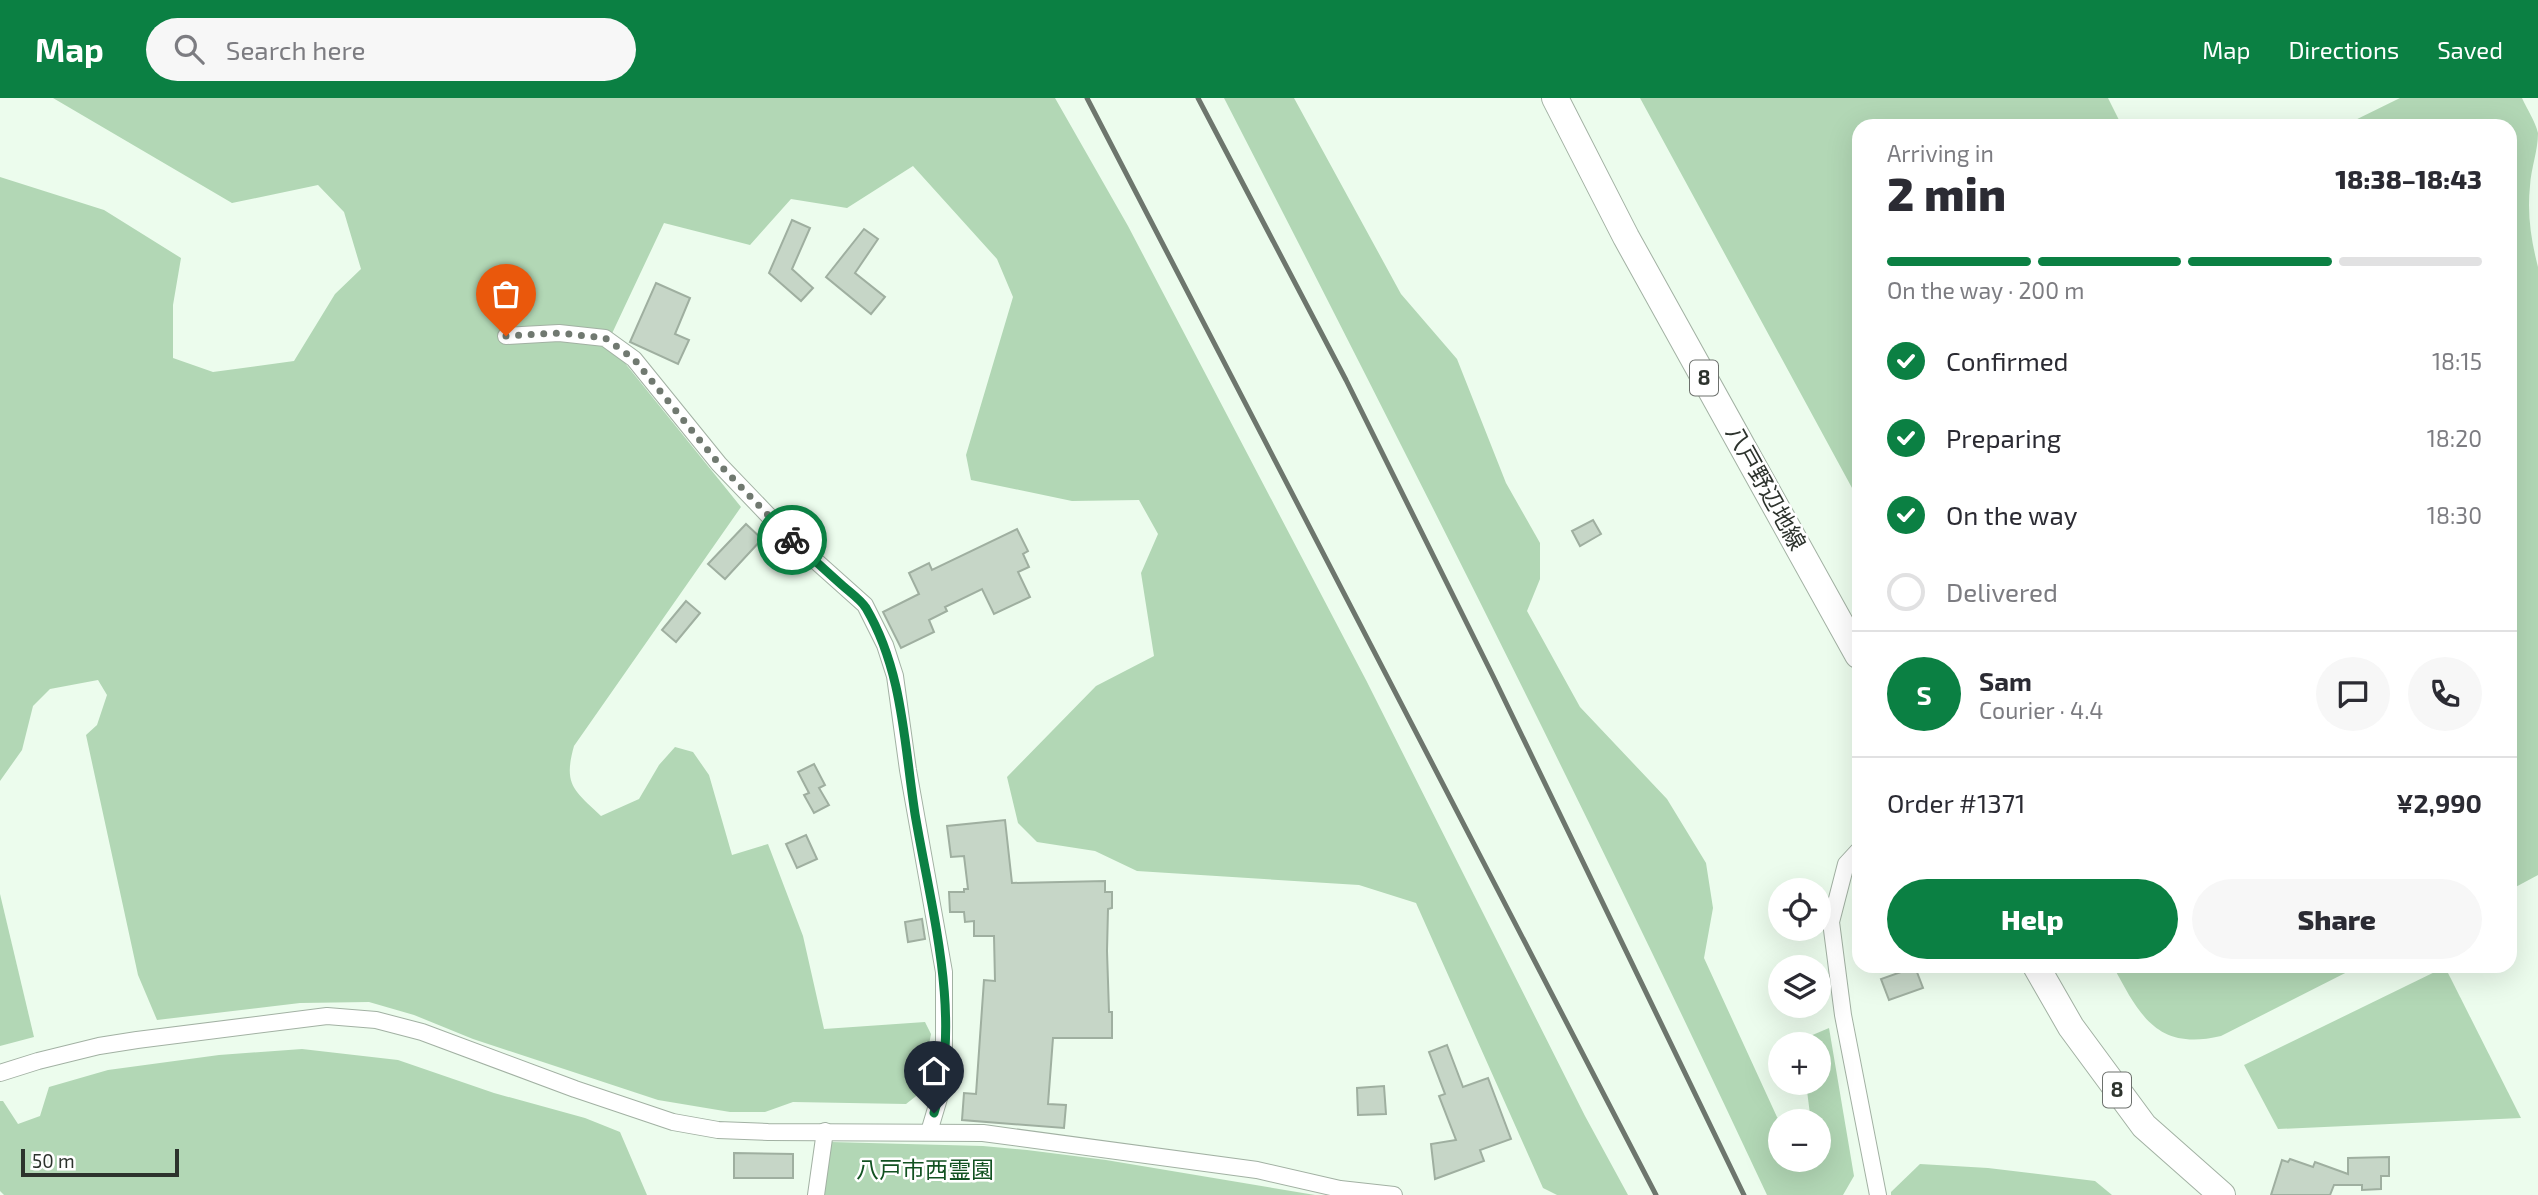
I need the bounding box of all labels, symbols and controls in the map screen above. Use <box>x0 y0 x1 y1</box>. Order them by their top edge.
search box <box>146 18 636 81</box>
text: Map <box>35 29 104 69</box>
icon: search <box>170 30 208 68</box>
text: Search here <box>226 34 365 65</box>
text: Map <box>2202 35 2250 64</box>
text: Directions <box>2288 35 2399 64</box>
text: Saved <box>2437 35 2503 64</box>
text: Arriving in <box>1887 139 1994 167</box>
text: 18:38–18:43 <box>2335 163 2482 194</box>
text: 2 min <box>1887 165 2006 220</box>
pin <box>476 264 536 336</box>
icon: bag <box>487 275 525 313</box>
text: On the way · 200 m <box>1887 276 2084 304</box>
icon: check <box>1887 342 1925 380</box>
text: Confirmed <box>1946 345 2069 376</box>
text: 18:15 <box>2432 347 2482 375</box>
road number: 8 <box>1690 360 1718 396</box>
icon: check <box>1887 419 1925 457</box>
street label: 八戸野辺地線 <box>1721 420 1813 555</box>
text: Preparing <box>1946 422 2061 453</box>
text: 18:20 <box>2427 424 2482 452</box>
icon: check <box>1887 496 1925 534</box>
text: On the way <box>1946 499 2077 530</box>
text: 18:30 <box>2427 501 2482 529</box>
courier <box>757 505 827 575</box>
icon: bike <box>773 521 811 559</box>
text: Delivered <box>1946 576 2058 607</box>
button: chat <box>2316 657 2390 731</box>
button: phone <box>2408 657 2482 731</box>
text: Sam <box>1979 665 2032 696</box>
text: S <box>1916 679 1932 710</box>
text: Courier · 4.4 <box>1979 696 2103 724</box>
text: Order #1371 <box>1887 787 2025 818</box>
text: ¥2,990 <box>2396 787 2482 818</box>
map controls <box>1768 878 1831 1172</box>
button: locate <box>1768 878 1831 941</box>
button: Help <box>1887 879 2178 959</box>
button: Share <box>2192 879 2482 959</box>
button: layers <box>1768 955 1831 1018</box>
button: + <box>1768 1032 1831 1095</box>
pin <box>904 1041 964 1113</box>
icon: home <box>915 1052 953 1090</box>
road number: 8 <box>2103 1072 2131 1108</box>
button: − <box>1768 1109 1831 1172</box>
scale bar <box>21 1146 178 1178</box>
text: 50 m <box>32 1149 75 1172</box>
park label: 八戸市西霊園 <box>856 1155 994 1183</box>

